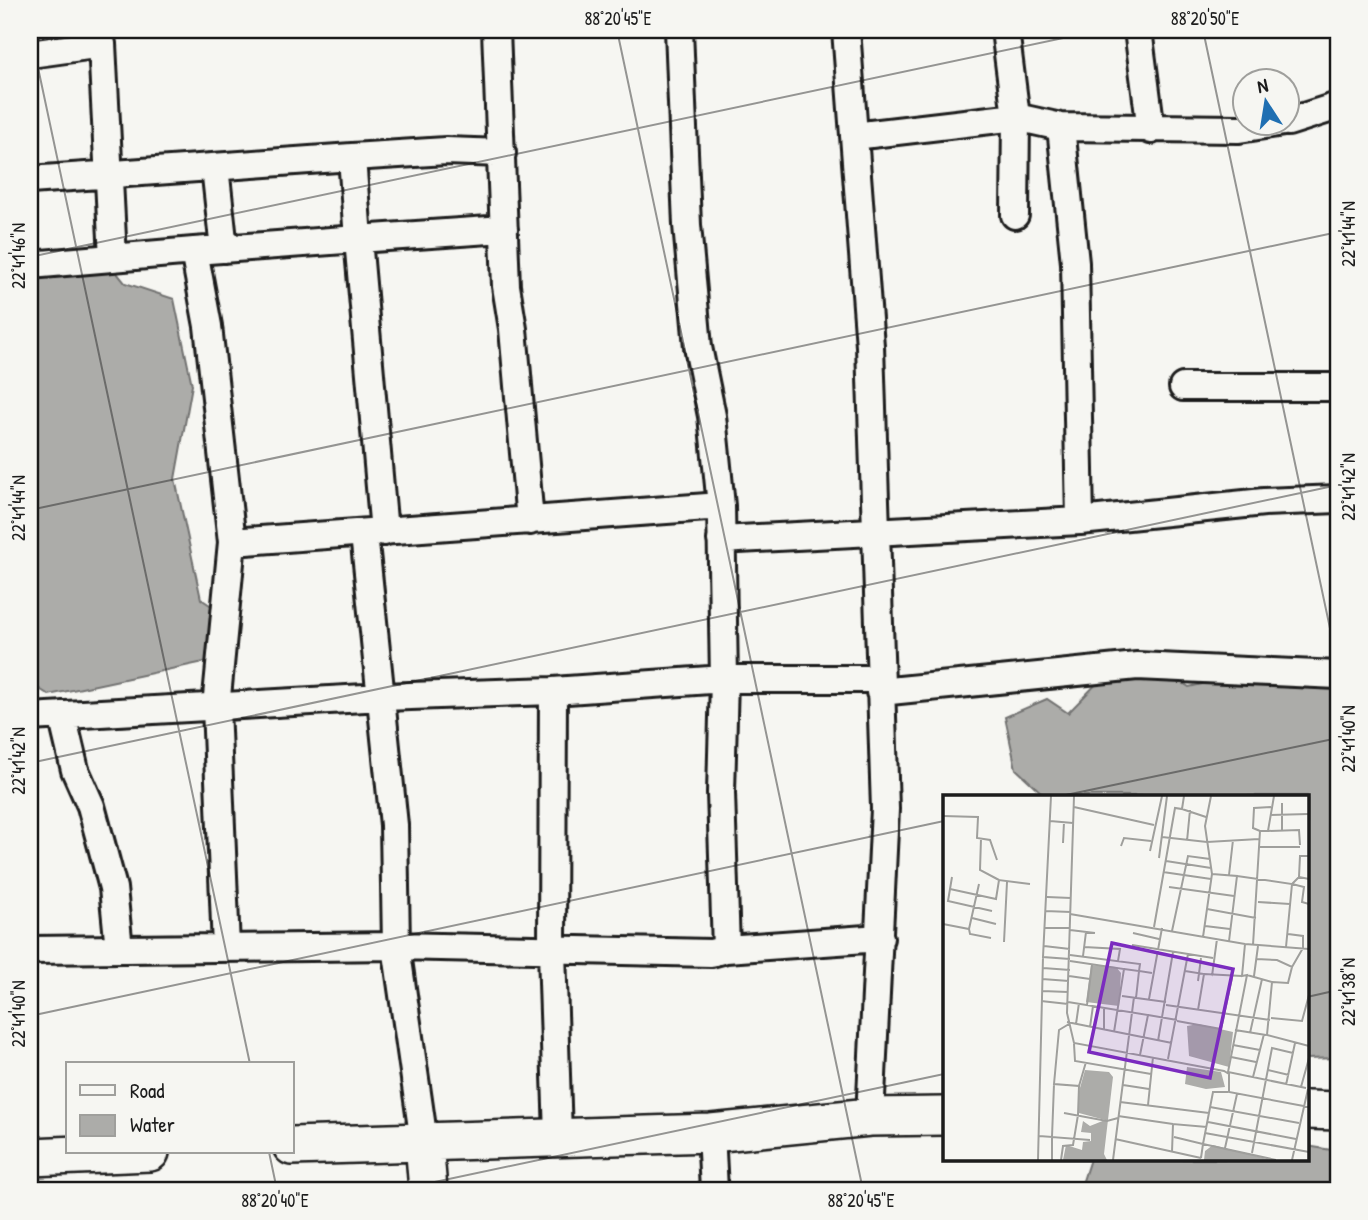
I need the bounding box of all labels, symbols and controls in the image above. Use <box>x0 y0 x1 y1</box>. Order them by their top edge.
text: 88°20'45"E <box>585 6 652 31</box>
text: 88°20'50"E <box>1171 6 1239 31</box>
north arrow <box>1232 66 1302 136</box>
text: N <box>1255 72 1270 99</box>
text: 22°41'44"N <box>1336 201 1361 267</box>
text: 22°41'46"N <box>6 223 31 289</box>
text: 22°41'42"N <box>1336 453 1361 521</box>
text: 22°41'44"N <box>6 475 31 541</box>
text: 22°41'40"N <box>1336 705 1361 773</box>
text: 22°41'42"N <box>6 727 31 795</box>
inset map <box>943 795 1308 1160</box>
text: 22°41'38"N <box>1336 958 1361 1026</box>
text: 22°41'40"N <box>6 980 31 1048</box>
legend <box>66 1062 294 1154</box>
text: Road <box>130 1076 164 1105</box>
text: Water <box>130 1110 175 1139</box>
text: 88°20'40"E <box>241 1188 309 1213</box>
text: 88°20'45"E <box>828 1188 895 1213</box>

